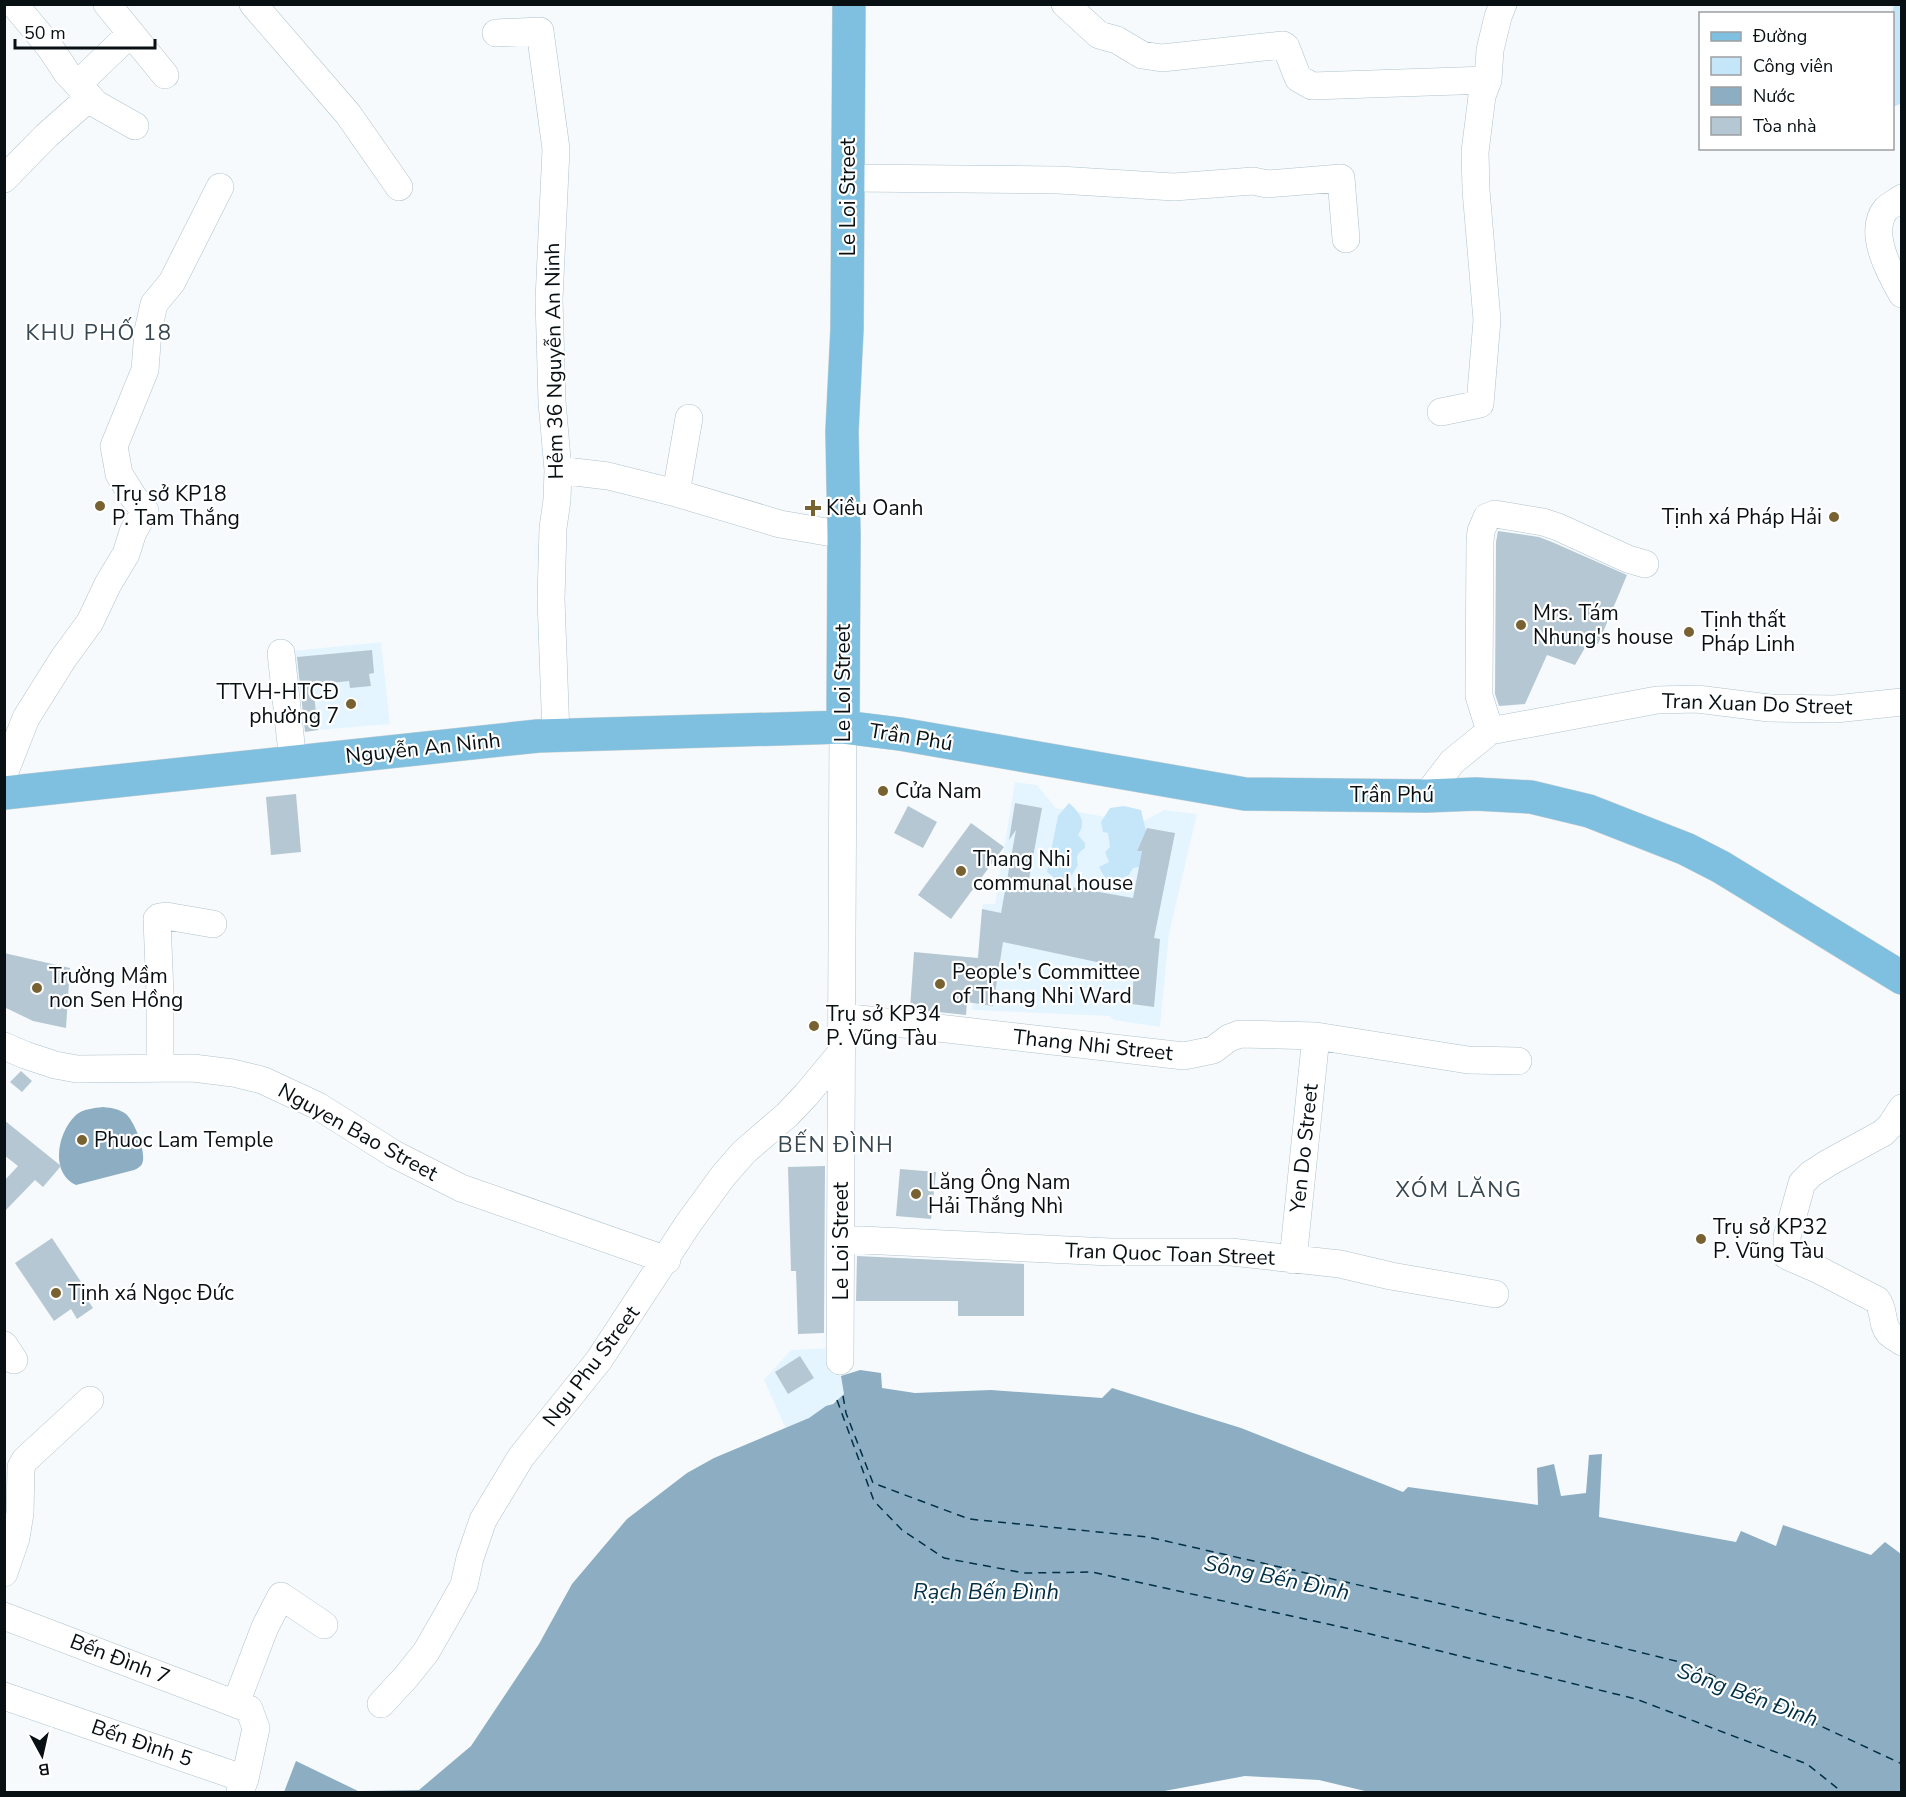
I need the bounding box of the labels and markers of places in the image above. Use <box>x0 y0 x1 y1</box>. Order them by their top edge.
place label: Trụ sở KP18 P. Tam Thắng <box>112 480 240 532</box>
place label: Kiều Oanh <box>826 494 923 522</box>
marker: Trụ sở KP18 P. Tam Thắng <box>93 499 107 513</box>
marker: Kiều Oanh <box>804 499 822 517</box>
place label: Tịnh xá Pháp Hải <box>1662 503 1822 531</box>
marker: Tịnh xá Pháp Hải <box>1827 510 1841 524</box>
place label: Mrs. Tám Nhung's house <box>1533 599 1673 651</box>
place label: Tịnh thất Pháp Linh <box>1701 606 1795 658</box>
marker: Mrs. Tám Nhung's house <box>1514 618 1528 632</box>
marker: Tịnh thất Pháp Linh <box>1682 625 1696 639</box>
place label: TTVH-HTCĐ phường 7 <box>216 678 339 730</box>
marker: TTVH-HTCĐ phường 7 <box>344 697 358 711</box>
place label: Cửa Nam <box>895 777 982 805</box>
marker: Cửa Nam <box>876 784 890 798</box>
place label: Thang Nhi communal house <box>973 845 1133 897</box>
marker: Thang Nhi communal house <box>954 864 968 878</box>
place label: People's Committee of Thang Nhi Ward <box>952 958 1140 1010</box>
place label: Trường Mầm non Sen Hồng <box>49 962 183 1014</box>
marker: People's Committee of Thang Nhi Ward <box>933 977 947 991</box>
marker: Trường Mầm non Sen Hồng <box>30 981 44 995</box>
place label: Trụ sở KP34 P. Vũng Tàu <box>826 1000 941 1052</box>
marker: Trụ sở KP34 P. Vũng Tàu <box>807 1019 821 1033</box>
place label: Phuoc Lam Temple <box>94 1126 273 1154</box>
marker: Phuoc Lam Temple <box>75 1133 89 1147</box>
place label: Lăng Ông Nam Hải Thắng Nhì <box>928 1168 1071 1220</box>
marker: Lăng Ông Nam Hải Thắng Nhì <box>909 1187 923 1201</box>
place label: Trụ sở KP32 P. Vũng Tàu <box>1713 1213 1828 1265</box>
marker: Trụ sở KP32 P. Vũng Tàu <box>1694 1232 1708 1246</box>
place label: Tịnh xá Ngọc Đức <box>68 1279 234 1307</box>
marker: Tịnh xá Ngọc Đức <box>49 1286 63 1300</box>

